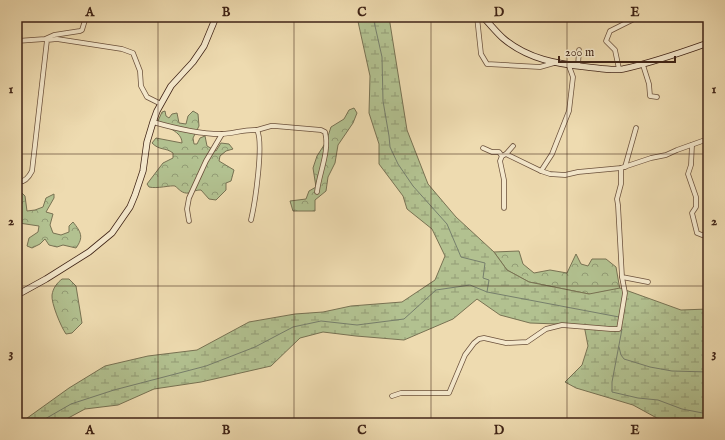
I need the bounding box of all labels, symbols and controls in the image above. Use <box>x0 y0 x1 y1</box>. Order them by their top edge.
text: A <box>85 4 96 21</box>
text: B <box>222 4 231 21</box>
text: C <box>357 4 367 21</box>
text: D <box>494 4 505 21</box>
text: E <box>630 4 640 21</box>
scale bar <box>559 38 675 64</box>
text: 200 m <box>565 45 594 60</box>
text: 1 <box>9 81 14 98</box>
text: 1 <box>712 81 717 98</box>
text: 2 <box>8 213 14 230</box>
text: 2 <box>711 213 717 230</box>
text: 3 <box>9 345 14 362</box>
text: 3 <box>712 345 717 362</box>
text: A <box>85 422 96 439</box>
text: B <box>222 422 231 439</box>
text: C <box>357 422 367 439</box>
text: D <box>494 422 505 439</box>
text: E <box>630 422 640 439</box>

